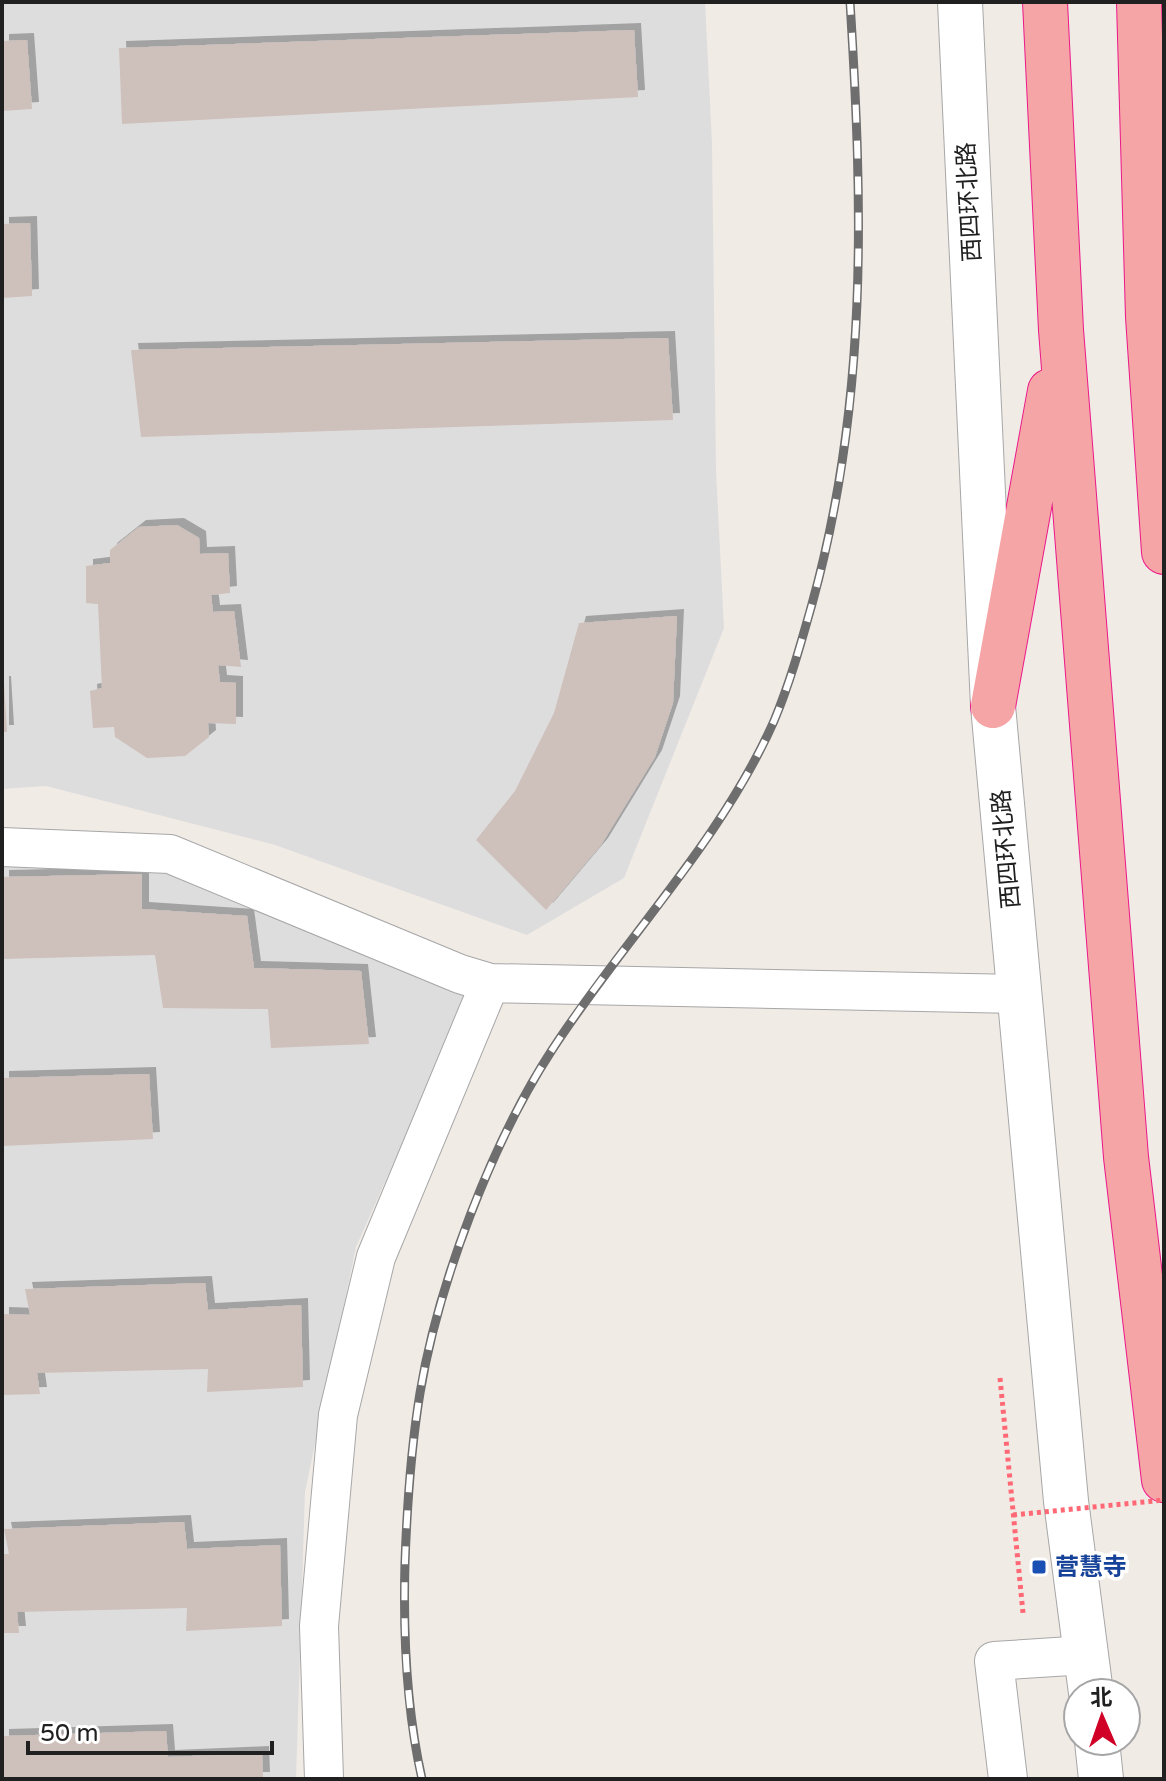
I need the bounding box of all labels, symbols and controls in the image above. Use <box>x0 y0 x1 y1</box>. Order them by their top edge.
street label: 西四环北路 <box>952 141 987 263</box>
street label: 西四环北路 <box>987 788 1026 910</box>
place label: 营慧寺 <box>1055 1553 1127 1582</box>
marker: 营慧寺 <box>1030 1558 1048 1576</box>
north arrow <box>1062 1677 1142 1757</box>
text: 北 <box>1090 1685 1113 1711</box>
scale bar <box>28 1705 272 1755</box>
text: 50 m <box>40 1719 98 1748</box>

